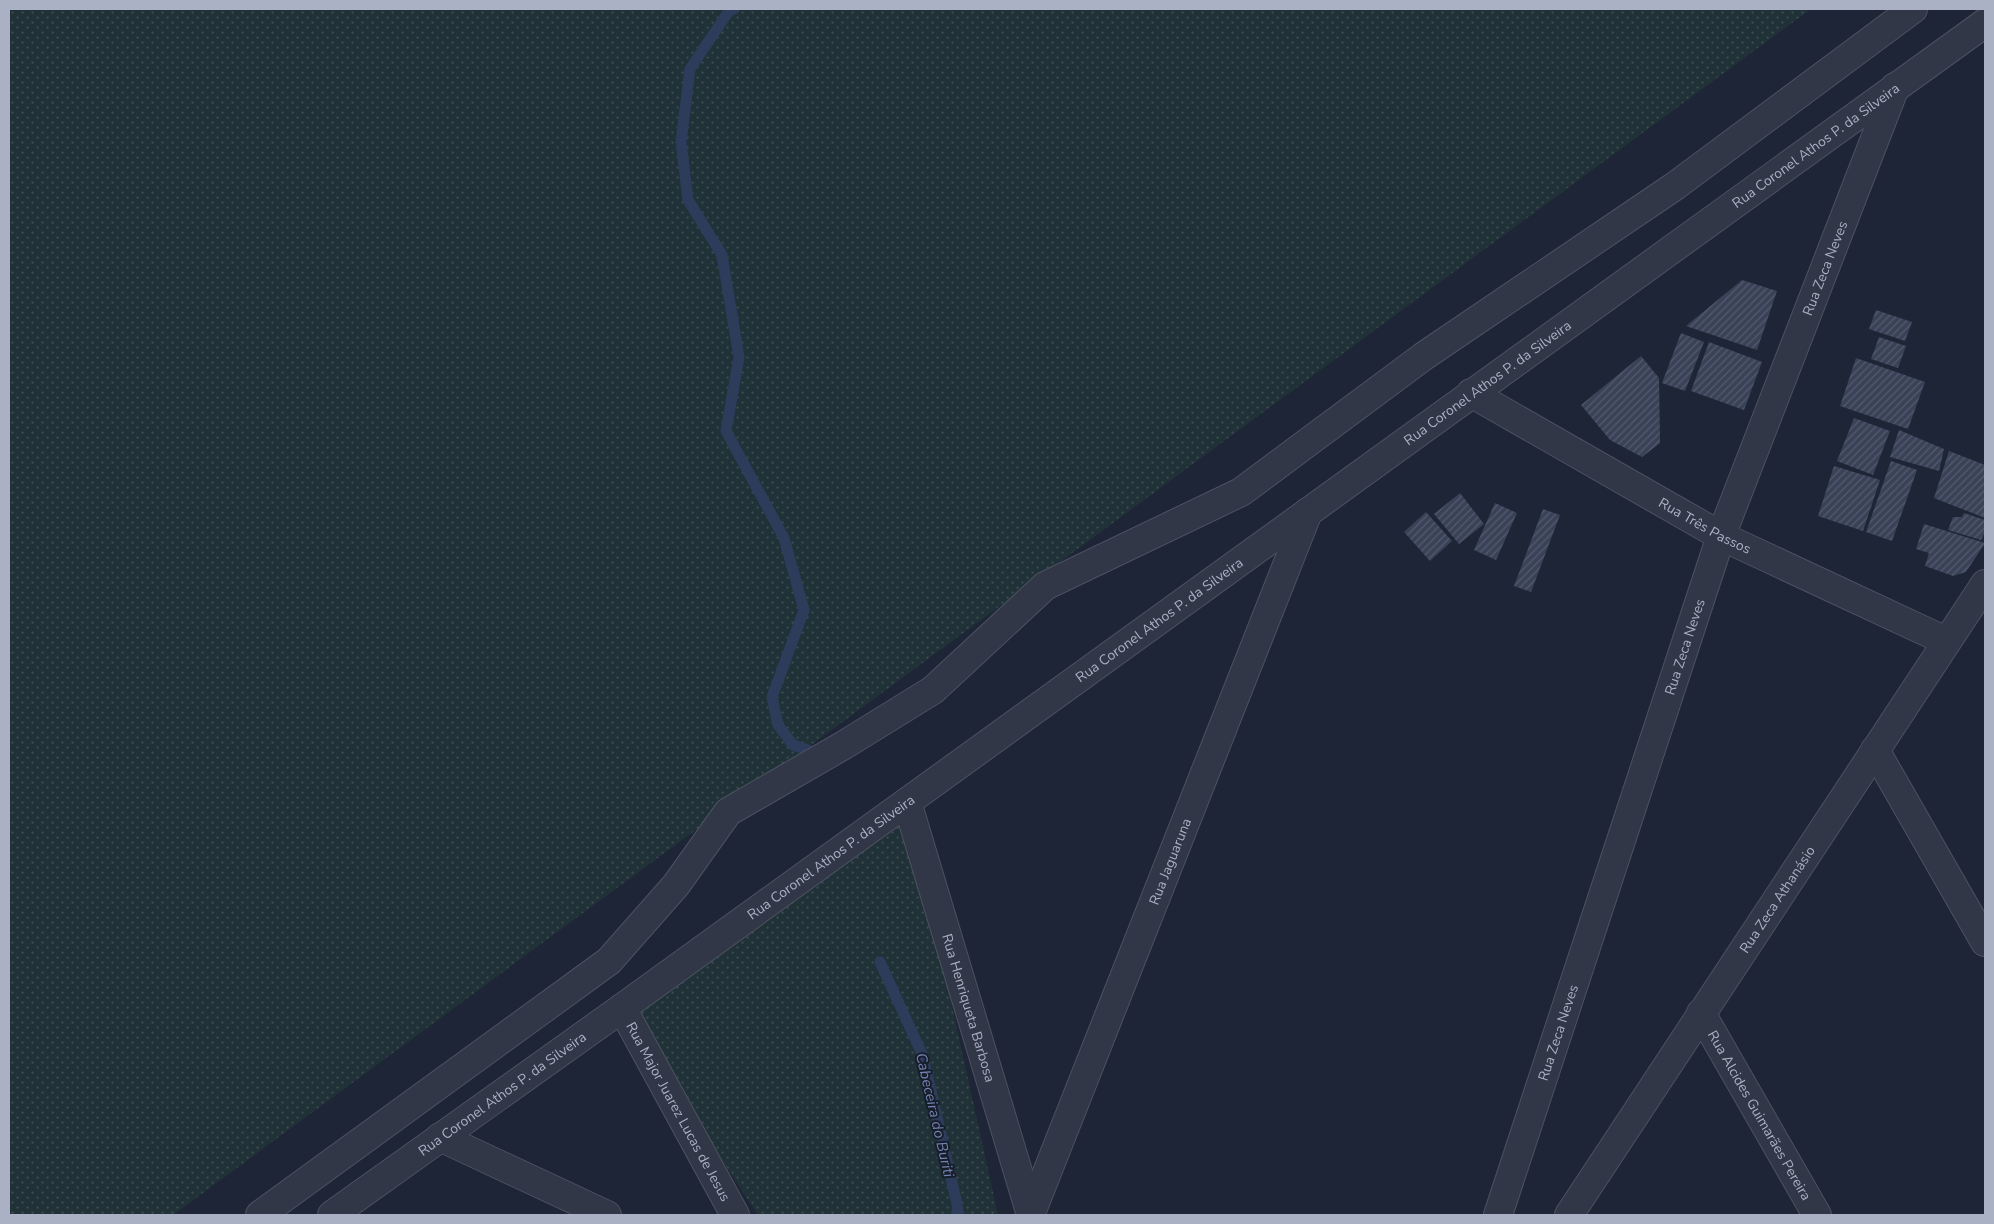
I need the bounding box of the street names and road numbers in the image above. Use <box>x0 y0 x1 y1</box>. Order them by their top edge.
street label: Rua Coronel Athos P. da Silveira <box>1728 78 1903 212</box>
street label: Rua Zeca Neves <box>1798 218 1852 318</box>
street label: Rua Coronel Athos P. da Silveira <box>1400 316 1575 450</box>
street label: Rua Três Passos <box>1655 493 1754 558</box>
street label: Rua Coronel Athos P. da Silveira <box>1072 553 1247 687</box>
street label: Rua Zeca Neves <box>1660 596 1709 697</box>
street label: Rua Coronel Athos P. da Silveira <box>743 790 918 924</box>
street label: Rua Jaguaruna <box>1144 815 1196 908</box>
street label: Rua Zeca Athanásio <box>1735 842 1819 957</box>
street label: Rua Henriqueta Barbosa <box>938 931 1000 1084</box>
street label: Rua Zeca Neves <box>1533 982 1583 1083</box>
street label: Rua Major Juarez Lucas de Jesus <box>622 1018 735 1205</box>
street label: Rua Coronel Athos P. da Silveira <box>414 1027 590 1160</box>
street label: Rua Alcides Guimarães Pereira <box>1703 1027 1816 1204</box>

